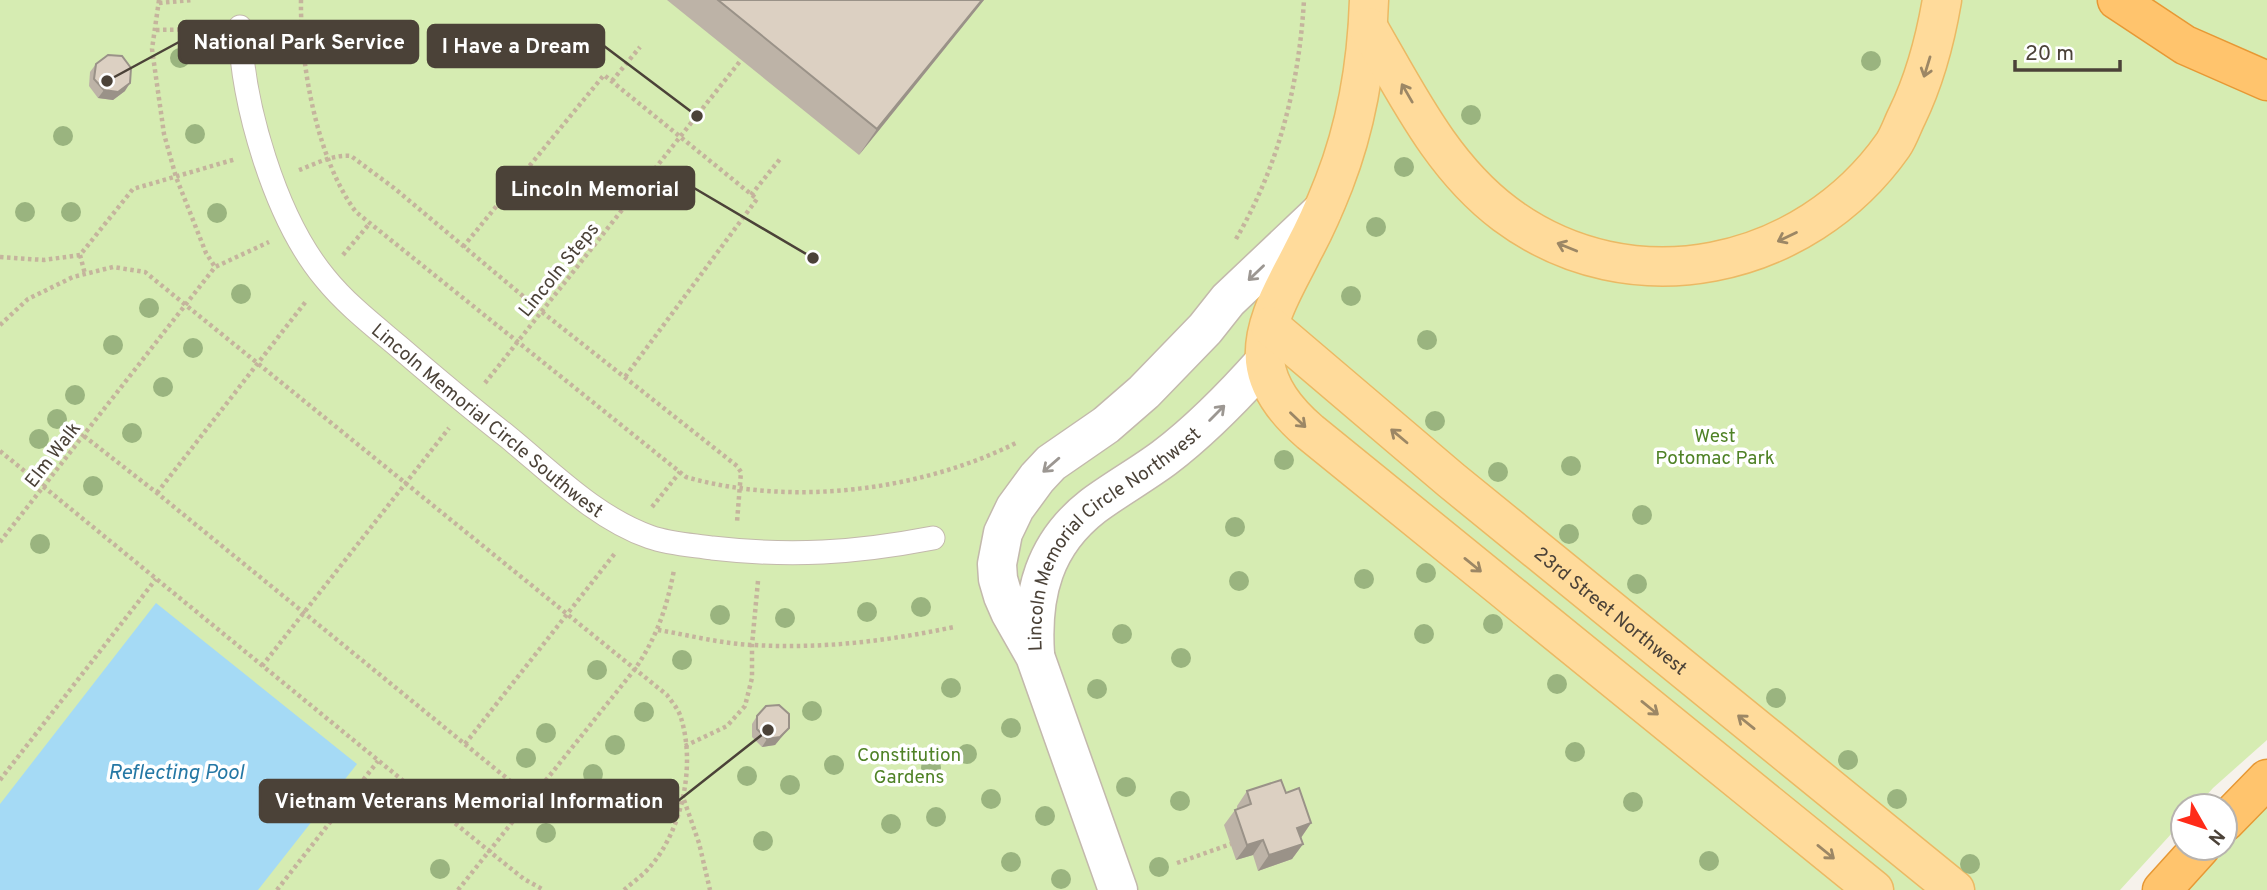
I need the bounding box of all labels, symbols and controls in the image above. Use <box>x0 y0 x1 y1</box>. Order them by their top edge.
callout: National Park Service <box>179 21 418 63</box>
callout: I Have a Dream <box>428 25 604 67</box>
scale bar <box>2015 28 2120 72</box>
text: National Park Service <box>193 30 405 57</box>
text: I Have a Dream <box>442 34 590 61</box>
text: 20 m <box>2025 41 2074 68</box>
one-way arrow <box>1920 55 1933 77</box>
one-way arrow <box>1400 84 1414 104</box>
callout: Lincoln Memorial <box>497 167 694 209</box>
text: Lincoln Memorial <box>511 177 679 204</box>
street label: Lincoln Steps <box>514 218 605 322</box>
one-way arrow <box>1777 230 1798 244</box>
one-way arrow <box>1557 240 1578 253</box>
one-way arrow <box>1248 264 1265 281</box>
street label: Lincoln Memorial Circle Southwest <box>366 319 607 524</box>
one-way arrow <box>1208 405 1225 422</box>
one-way arrow <box>1289 412 1306 429</box>
street label: Elm Walk <box>20 417 87 493</box>
street label: Lincoln Memorial Circle Northwest <box>1024 423 1207 652</box>
park label: West Potomac Park <box>1655 425 1775 471</box>
one-way arrow <box>1390 428 1408 444</box>
one-way arrow <box>1042 457 1060 473</box>
street label: 23rd Street Northwest <box>1528 542 1691 681</box>
one-way arrow <box>1464 557 1482 572</box>
one-way arrow <box>1640 701 1658 716</box>
one-way arrow <box>1738 714 1756 729</box>
park label: Constitution Gardens <box>857 744 961 790</box>
water label: Reflecting Pool <box>108 760 246 787</box>
callout: Vietnam Veterans Memorial Information <box>260 780 678 822</box>
text: Vietnam Veterans Memorial Information <box>275 789 663 816</box>
north arrow <box>2169 792 2239 862</box>
text: N <box>2202 824 2229 849</box>
one-way arrow <box>1817 844 1835 859</box>

